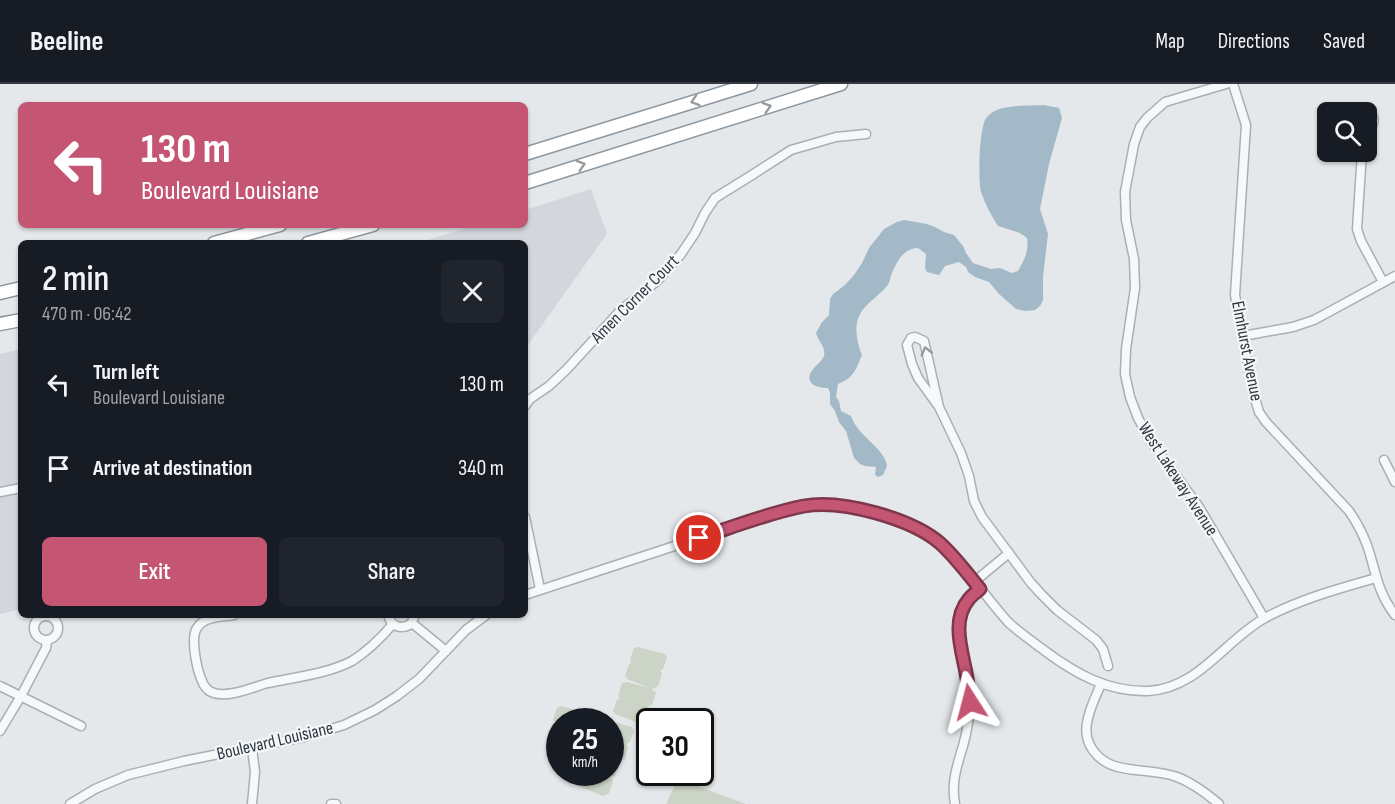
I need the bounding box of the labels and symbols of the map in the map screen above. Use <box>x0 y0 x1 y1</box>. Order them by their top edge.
one-way arrow <box>690 94 701 106</box>
one-way arrow <box>761 102 772 114</box>
one-way arrow <box>575 160 586 172</box>
street label: Amen Corner Court <box>586 250 684 348</box>
street label: Elmhurst Avenue <box>1227 299 1267 403</box>
one-way arrow <box>920 346 933 356</box>
street label: West Lakeway Avenue <box>1133 418 1223 540</box>
pin <box>673 512 724 563</box>
position arrow <box>938 670 1002 734</box>
speed limit sign: 30 <box>636 708 714 786</box>
street label: Boulevard Louisiane <box>215 717 335 765</box>

